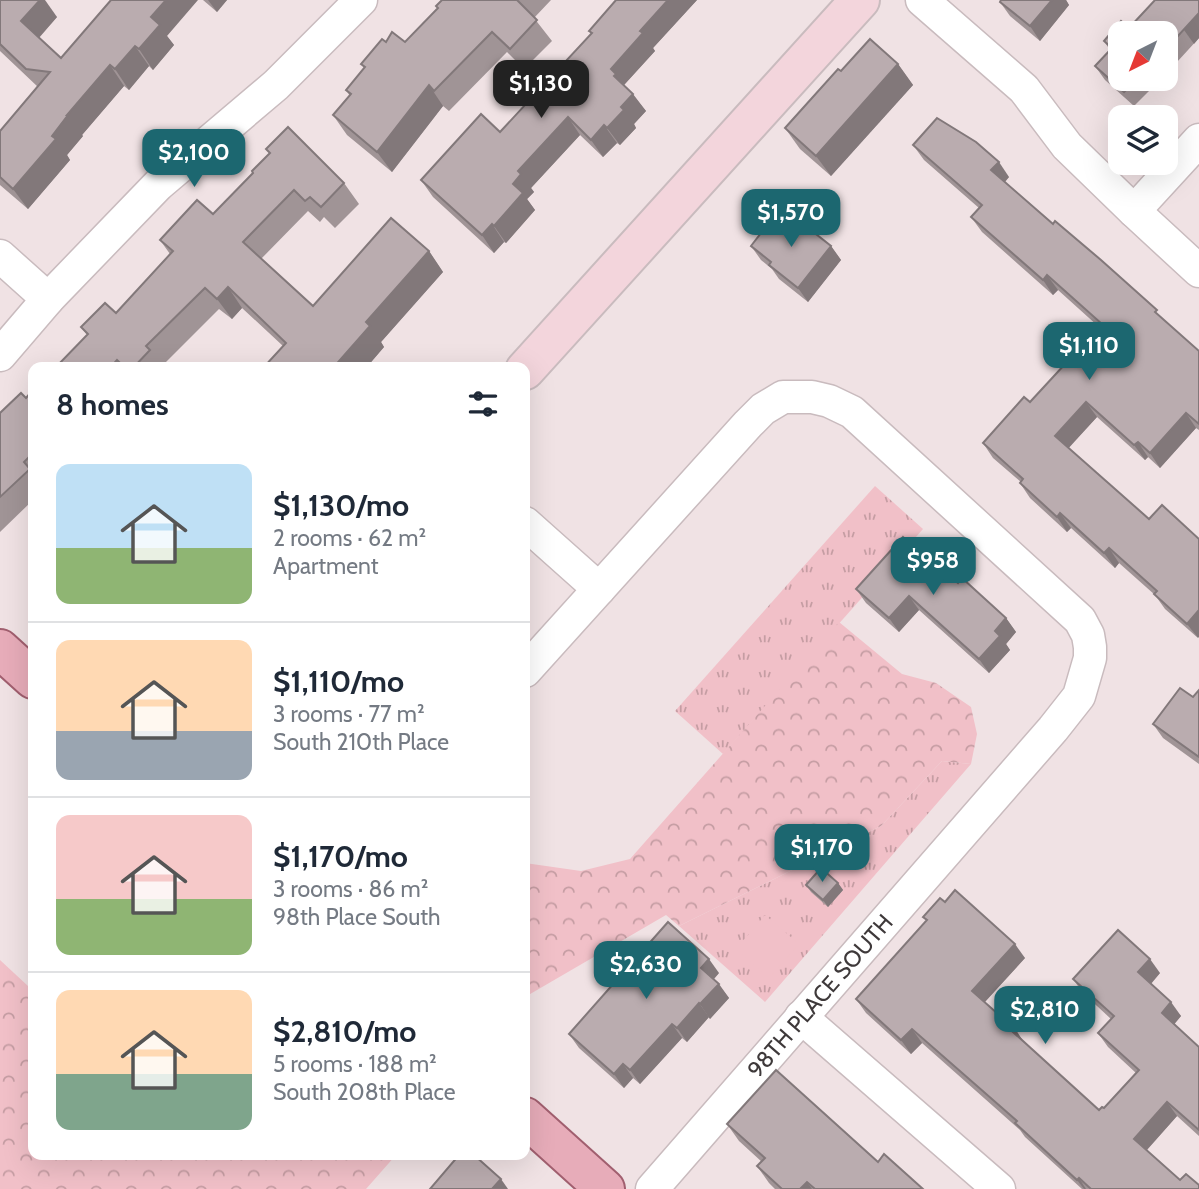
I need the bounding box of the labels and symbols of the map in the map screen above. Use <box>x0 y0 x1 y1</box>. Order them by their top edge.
north arrow <box>1108 21 1178 91</box>
pin: $1,130 <box>484 60 598 120</box>
pin: $2,100 <box>137 130 251 189</box>
pin: $1,570 <box>734 190 848 249</box>
pin: $1,110 <box>1032 322 1146 382</box>
pin: $958 <box>892 538 974 597</box>
pin: $1,170 <box>765 824 879 884</box>
street label: 98TH PLACE SOUTH <box>741 909 899 1083</box>
pin: $2,630 <box>589 942 703 1001</box>
pin: $2,810 <box>988 986 1102 1046</box>

